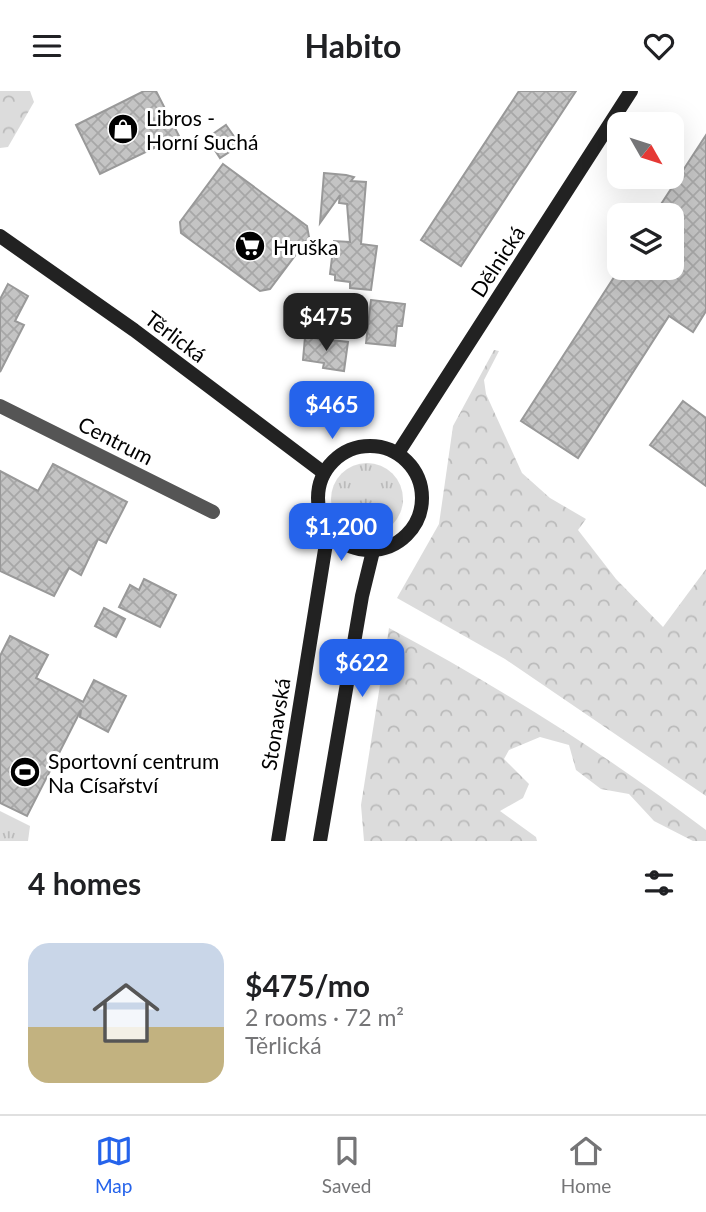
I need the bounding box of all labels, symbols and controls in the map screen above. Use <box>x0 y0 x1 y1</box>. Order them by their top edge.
text: Habito <box>305 26 401 65</box>
icon: menu <box>28 27 66 65</box>
icon: heart <box>640 27 678 65</box>
place label: Libros - Horní Suchá <box>146 105 258 154</box>
shop icon: Libros - Horní Suchá <box>106 112 140 146</box>
north arrow <box>607 112 684 189</box>
map controls <box>607 112 684 280</box>
button: layers <box>607 203 684 280</box>
street label: Dělnická <box>465 221 529 301</box>
supermarket icon: Hruška <box>233 229 267 263</box>
place label: Hruška <box>273 234 338 259</box>
pin: $475 <box>285 293 367 353</box>
text: $475 <box>299 302 353 330</box>
street label: Těrlická <box>141 305 211 367</box>
pin: $465 <box>291 381 373 441</box>
text: $465 <box>305 390 359 418</box>
street label: Centrum <box>74 411 158 469</box>
pin: $1,200 <box>284 503 398 563</box>
text: $1,200 <box>305 512 377 540</box>
pin: $622 <box>321 639 403 699</box>
text: $622 <box>335 648 389 676</box>
street label: Stonavská <box>255 676 295 772</box>
place label: Sportovní centrum Na Císařství <box>48 748 219 797</box>
sports icon: Sportovní centrum Na Císařství <box>8 755 42 789</box>
icon: filters <box>640 864 678 902</box>
text: 4 homes <box>28 865 141 901</box>
text: $475/mo <box>245 967 370 1003</box>
icon: home <box>84 971 168 1055</box>
text: 2 rooms · 72 m² <box>245 1003 404 1031</box>
text: Těrlická <box>245 1031 322 1059</box>
tab: Map <box>95 1132 133 1197</box>
tab: Saved <box>322 1132 371 1197</box>
tab: Home <box>561 1132 611 1197</box>

